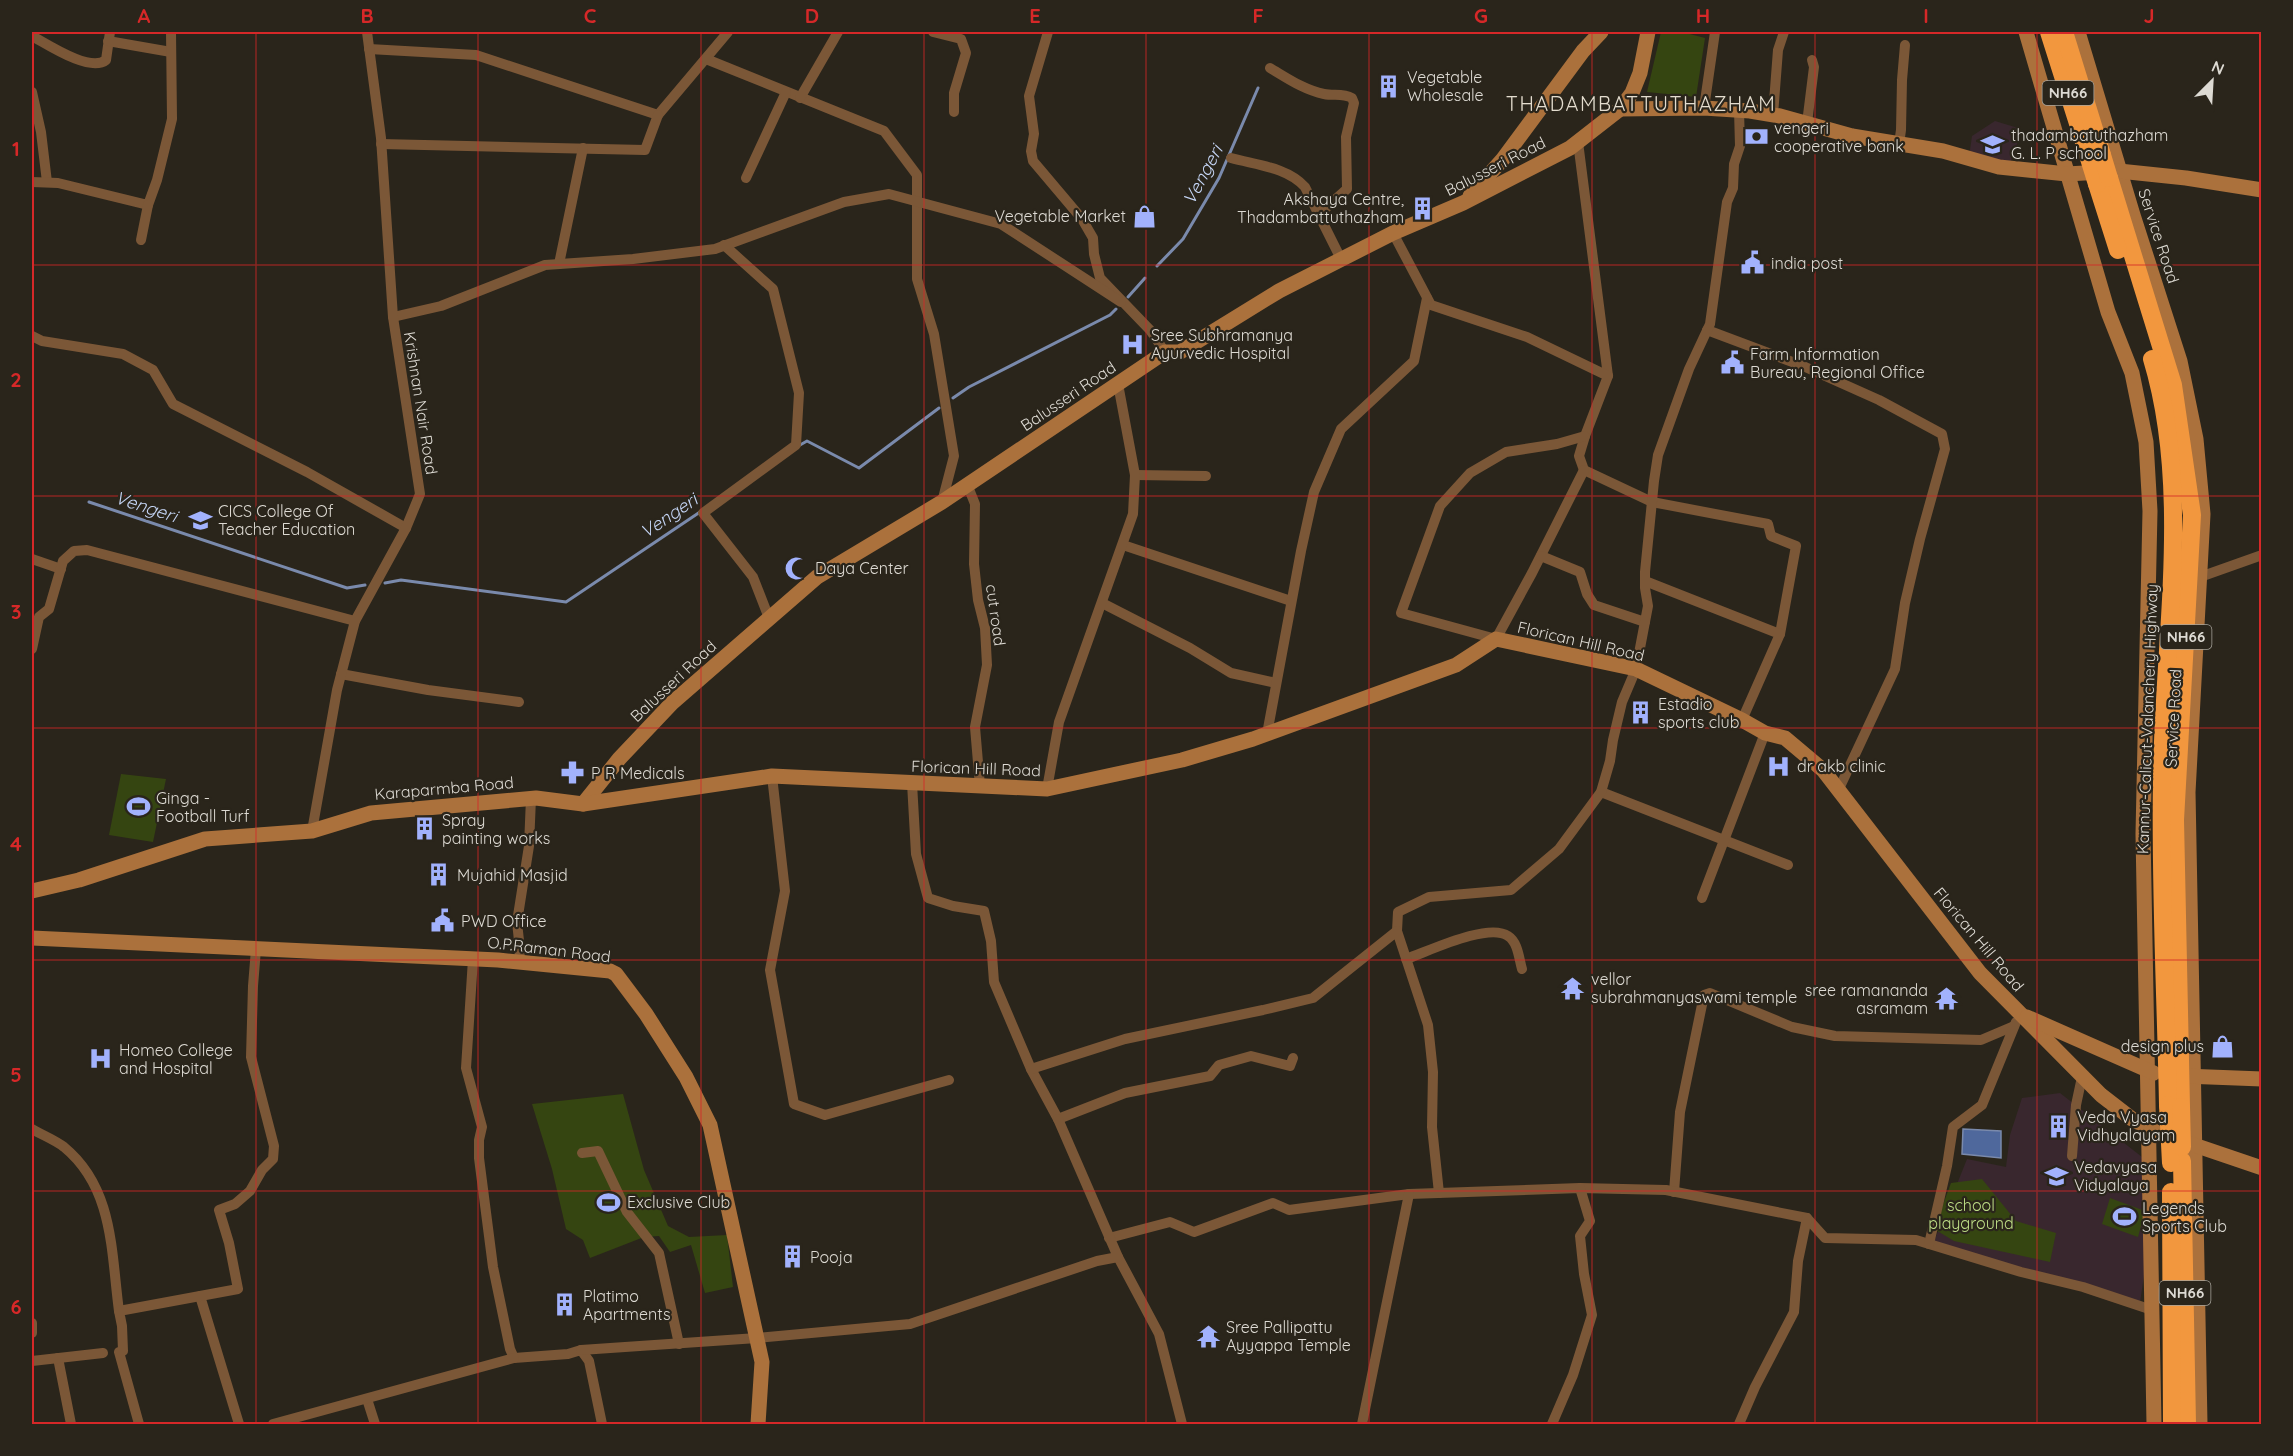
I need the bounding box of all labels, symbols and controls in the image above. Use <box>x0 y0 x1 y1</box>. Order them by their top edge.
text: A <box>138 3 151 28</box>
text: B <box>360 3 374 28</box>
text: C <box>584 3 597 28</box>
text: D <box>805 3 819 28</box>
text: E <box>1029 3 1041 28</box>
text: F <box>1252 3 1264 28</box>
text: G <box>1474 3 1488 28</box>
text: H <box>1696 3 1710 28</box>
text: I <box>1923 3 1929 28</box>
text: J <box>2143 3 2155 28</box>
north arrow <box>2182 51 2242 111</box>
text: N <box>2209 56 2228 79</box>
place label: Vegetable Wholesale <box>1407 67 1484 105</box>
building icon: Vegetable Wholesale <box>1376 73 1402 99</box>
road number: NH66 <box>2042 81 2094 105</box>
district label: THADAMBATTUTHAZHAM <box>1506 91 1776 116</box>
place label: vengeri cooperative bank <box>1774 118 1904 156</box>
bank icon: vengeri cooperative bank <box>1743 124 1769 150</box>
place label: thadambatuthazham G. L. P school <box>2011 125 2168 163</box>
school or university icon: thadambatuthazham G. L. P school <box>1980 131 2006 157</box>
street label: Balusseri Road <box>1441 132 1549 200</box>
text: 1 <box>12 136 20 161</box>
water label: Vengeri <box>1177 139 1229 208</box>
street label: Service Road <box>2134 186 2184 286</box>
place label: Akshaya Centre, Thadambattuthazham <box>1237 189 1404 227</box>
building icon: Akshaya Centre, Thadambattuthazham <box>1409 195 1435 221</box>
shop icon: Vegetable Market <box>1131 203 1157 229</box>
place label: Vegetable Market <box>995 206 1126 226</box>
public building icon: india post <box>1740 250 1766 276</box>
place label: india post <box>1771 253 1843 273</box>
place label: Sree Subhramanya Ayurvedic Hospital <box>1151 325 1293 363</box>
street label: Krishnan Nair Road <box>400 330 442 476</box>
hospital icon: Sree Subhramanya Ayurvedic Hospital <box>1120 331 1146 357</box>
place label: Farm Information Bureau, Regional Office <box>1750 344 1925 382</box>
public building icon: Farm Information Bureau, Regional Office <box>1719 350 1745 376</box>
street label: Balusseri Road <box>1017 357 1119 435</box>
text: 2 <box>10 367 22 392</box>
water label: Vengeri <box>112 486 182 528</box>
water label: Vengeri <box>636 487 703 543</box>
place label: CICS College Of Teacher Education <box>218 501 355 539</box>
school or university icon: CICS College Of Teacher Education <box>187 507 213 533</box>
mosque icon: Daya Center <box>784 555 810 581</box>
place label: Daya Center <box>815 558 909 578</box>
street label: cut road <box>982 583 1010 647</box>
street label: Kannur-Calicut-Valanchery Highway <box>2132 583 2162 855</box>
text: 3 <box>11 599 21 624</box>
street label: Florican Hill Road <box>1516 617 1646 665</box>
road number: NH66 <box>2160 625 2212 649</box>
street label: Balusseri Road <box>626 636 720 726</box>
street label: Service Road <box>2160 668 2186 768</box>
place label: Estadio sports club <box>1658 694 1739 732</box>
building icon: Estadio sports club <box>1627 700 1653 726</box>
hospital icon: dr akb clinic <box>1766 753 1792 779</box>
street label: Florican Hill Road <box>911 756 1041 780</box>
place label: dr akb clinic <box>1797 756 1886 776</box>
pharmacy icon: P R Medicals <box>560 760 586 786</box>
place label: P R Medicals <box>591 763 685 783</box>
street label: Karaparmba Road <box>374 772 514 804</box>
place label: Ginga - Football Turf <box>156 788 250 826</box>
sports icon: Ginga - Football Turf <box>125 794 151 820</box>
place label: Spray painting works <box>442 810 550 848</box>
building icon: Spray painting works <box>411 816 437 842</box>
text: 4 <box>10 831 22 856</box>
building icon: Mujahid Masjid <box>426 862 452 888</box>
place label: Mujahid Masjid <box>457 865 568 885</box>
street label: Florican Hill Road <box>1930 883 2028 995</box>
public building icon: PWD Office <box>430 908 456 934</box>
place label: PWD Office <box>461 911 547 931</box>
street label: O.P.Raman Road <box>486 932 612 966</box>
place label: vellor subrahmanyaswami temple <box>1591 969 1797 1007</box>
temple icon: vellor subrahmanyaswami temple <box>1560 975 1586 1001</box>
place label: sree ramananda asramam <box>1805 980 1928 1018</box>
temple icon: sree ramananda asramam <box>1933 986 1959 1012</box>
shop icon: design plus <box>2209 1033 2235 1059</box>
place label: design plus <box>2121 1036 2204 1056</box>
place label: Homeo College and Hospital <box>119 1040 233 1078</box>
hospital icon: Homeo College and Hospital <box>88 1046 114 1072</box>
text: 5 <box>10 1062 22 1087</box>
place label: Veda Vyasa Vidhyalayam <box>2077 1107 2175 1145</box>
building icon: Veda Vyasa Vidhyalayam <box>2046 1113 2072 1139</box>
place label: Vedavyasa Vidyalaya <box>2074 1157 2157 1195</box>
school or university icon: Vedavyasa Vidyalaya <box>2043 1163 2069 1189</box>
sports icon: Exclusive Club <box>596 1189 622 1215</box>
place label: Exclusive Club <box>627 1192 730 1212</box>
park label: school playground <box>1928 1195 2014 1233</box>
place label: Legends Sports Club <box>2142 1198 2227 1236</box>
sports icon: Legends Sports Club <box>2111 1204 2137 1230</box>
building icon: Pooja <box>779 1244 805 1270</box>
place label: Pooja <box>810 1247 853 1267</box>
road number: NH66 <box>2160 1281 2210 1305</box>
place label: Platimo Apartments <box>583 1286 670 1324</box>
building icon: Platimo Apartments <box>552 1292 578 1318</box>
text: 6 <box>10 1294 22 1319</box>
place label: Sree Pallipattu Ayyappa Temple <box>1226 1317 1351 1355</box>
temple icon: Sree Pallipattu Ayyappa Temple <box>1195 1323 1221 1349</box>

